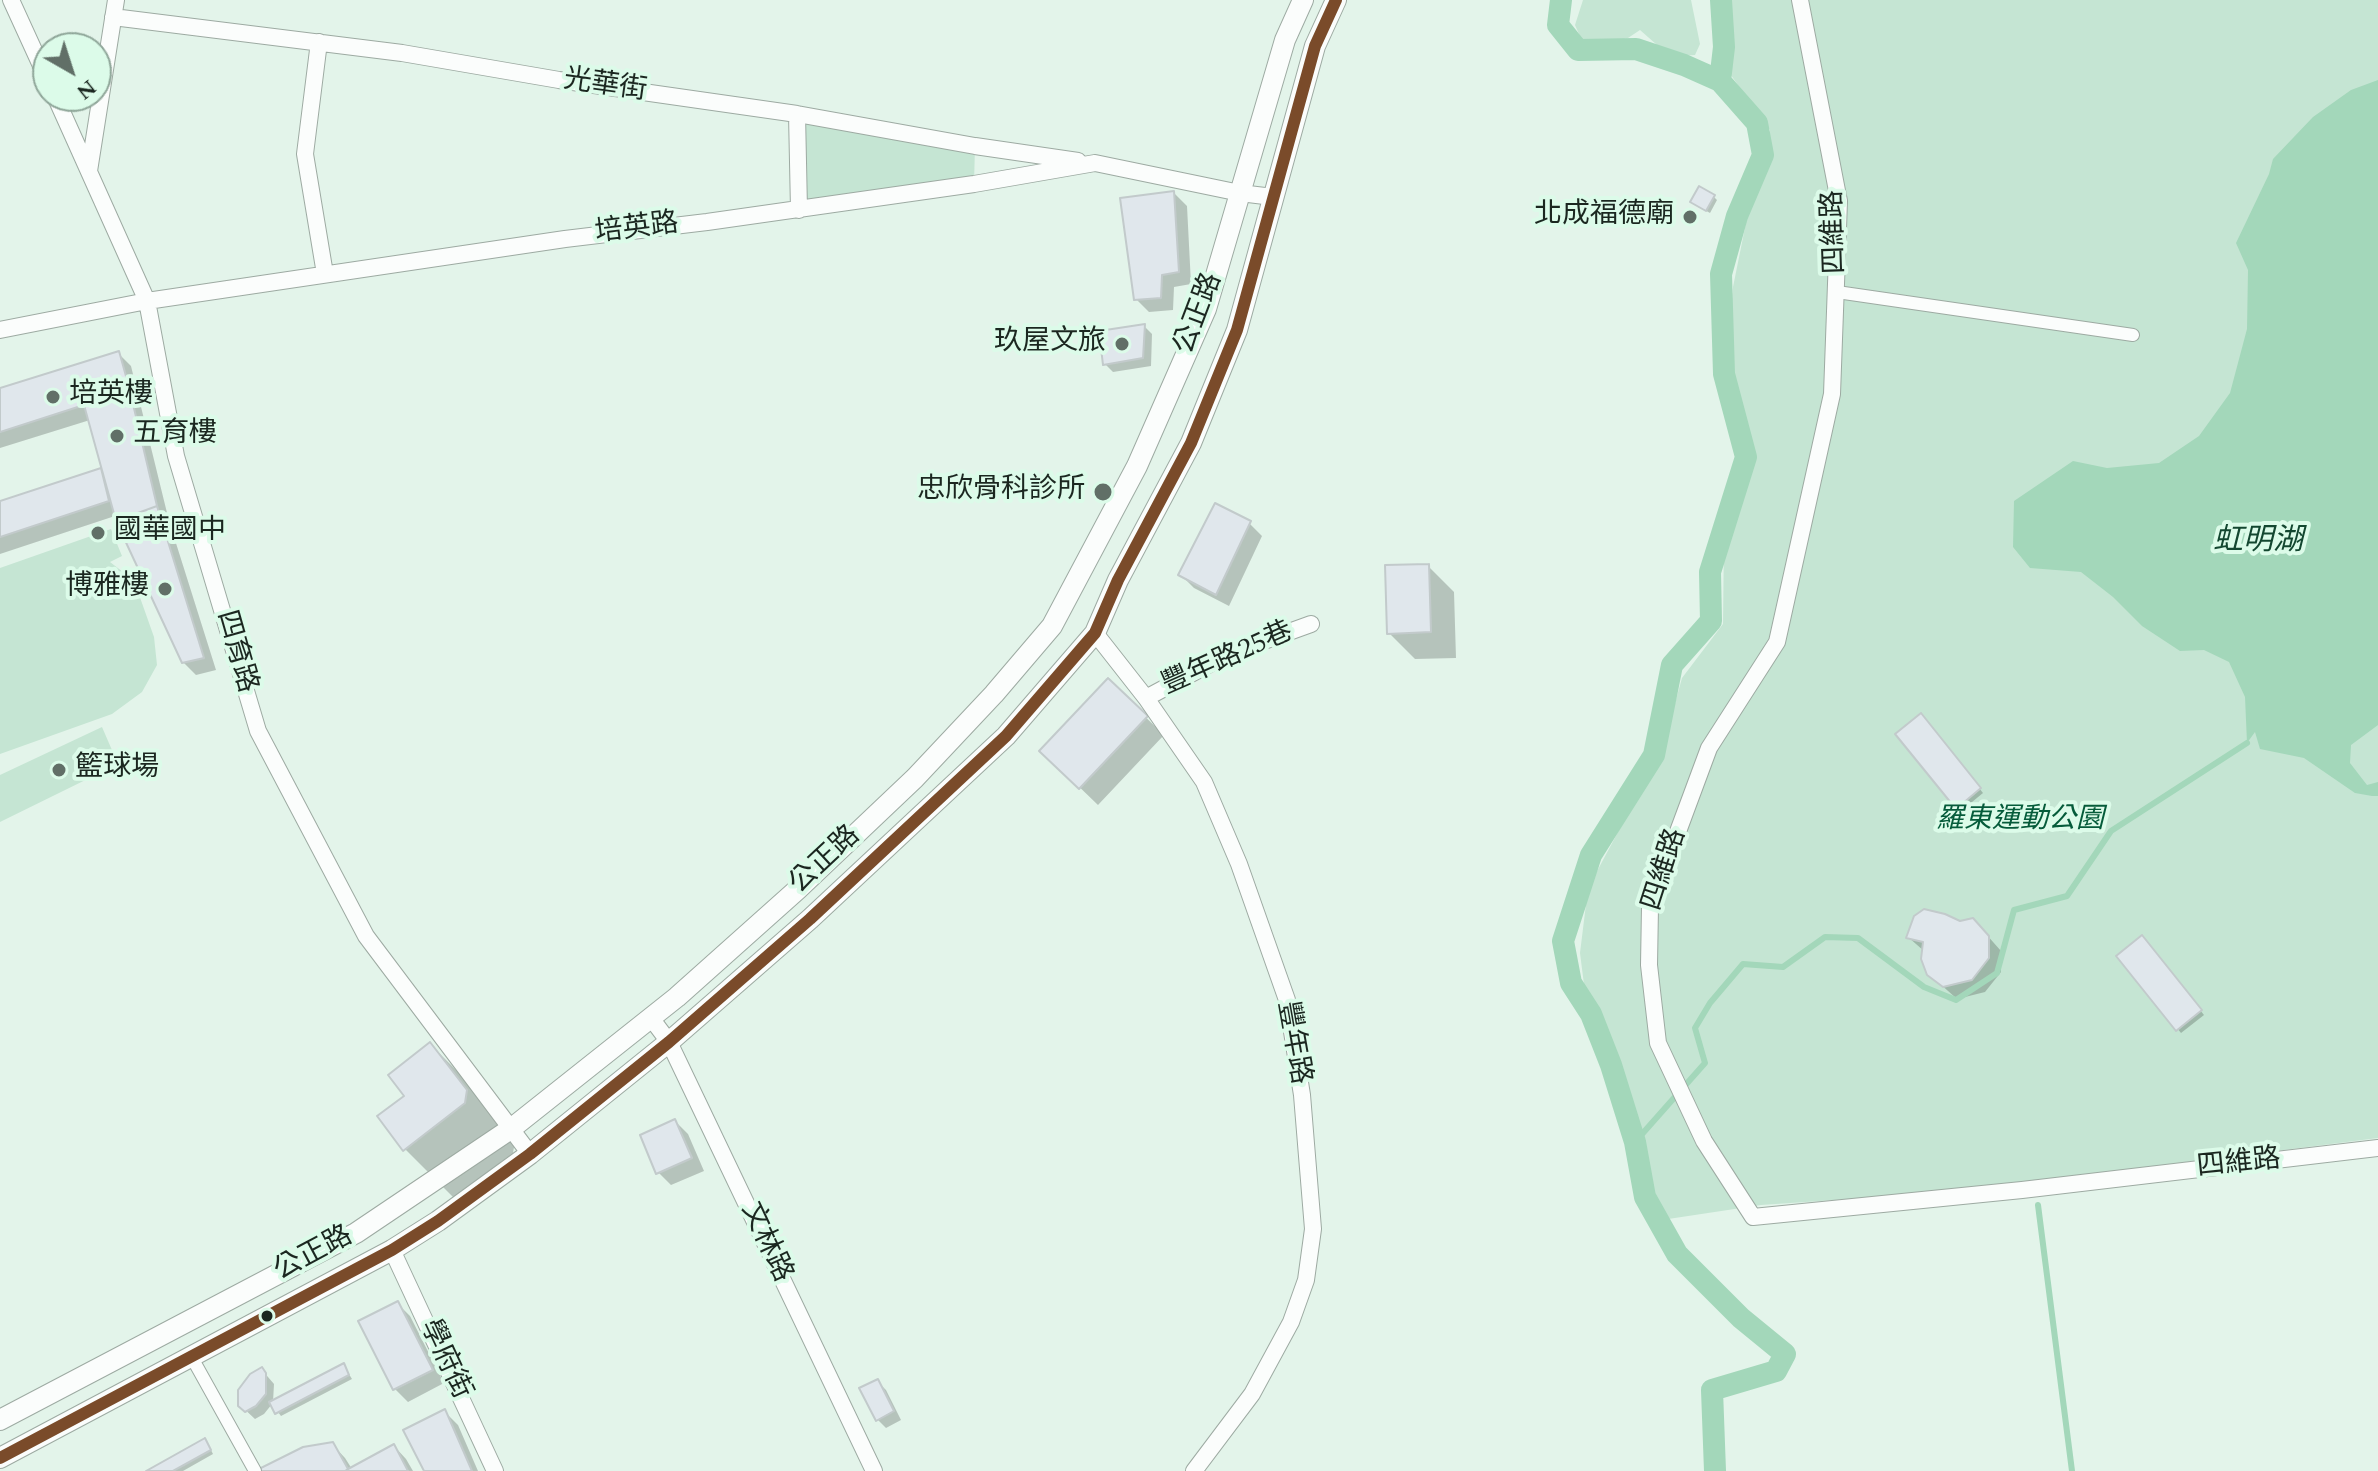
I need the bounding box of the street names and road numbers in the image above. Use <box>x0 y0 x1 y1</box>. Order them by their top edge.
street label: 光華街 <box>561 65 649 109</box>
street label: 四維路 <box>1818 189 1854 275</box>
street label: 培英路 <box>593 208 681 252</box>
street label: 公正路 <box>1169 269 1231 359</box>
street label: 四育路 <box>207 607 263 697</box>
street label: 豐年路25巷 <box>1157 616 1299 704</box>
street label: 公正路 <box>784 820 868 902</box>
street label: 四維路 <box>1637 825 1695 915</box>
street label: 豐年路 <box>1268 999 1316 1087</box>
street label: 四維路 <box>2195 1144 2283 1186</box>
street label: 文林路 <box>732 1198 798 1288</box>
street label: 公正路 <box>269 1220 359 1290</box>
street label: 學府街 <box>411 1315 477 1405</box>

